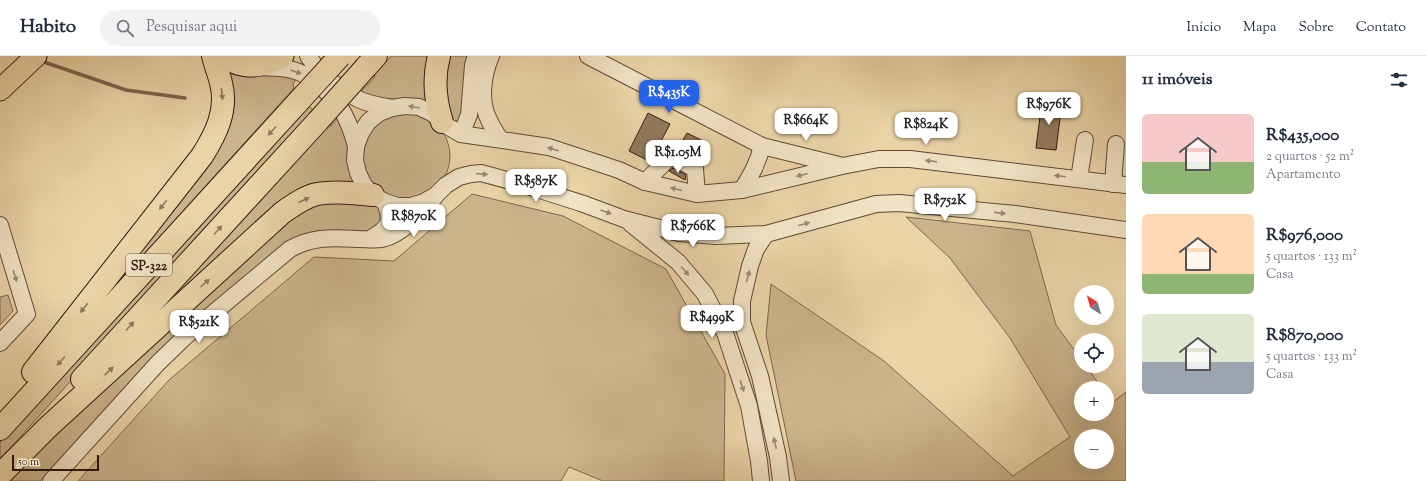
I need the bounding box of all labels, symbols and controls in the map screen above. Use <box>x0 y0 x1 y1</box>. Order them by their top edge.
search box <box>100 10 380 46</box>
text: Habito <box>20 14 76 41</box>
icon: search <box>114 17 136 39</box>
text: Pesquisar aqui <box>146 17 237 38</box>
text: Início <box>1186 18 1221 38</box>
text: Mapa <box>1243 18 1276 38</box>
text: Sobre <box>1298 18 1334 38</box>
text: Contato <box>1356 18 1406 38</box>
text: 11 imóveis <box>1142 68 1213 92</box>
one-way arrow <box>290 69 302 75</box>
icon: filters <box>1388 69 1410 91</box>
pin: R$435K <box>636 80 702 114</box>
text: R$435K <box>648 84 690 102</box>
one-way arrow <box>219 87 226 100</box>
pin: R$976K <box>1016 92 1082 126</box>
text: R$976K <box>1027 96 1071 114</box>
one-way arrow <box>408 104 420 110</box>
pin: R$664K <box>773 108 839 142</box>
text: R$664K <box>784 112 828 130</box>
pin: R$824K <box>893 112 959 146</box>
text: R$824K <box>904 116 948 134</box>
text: R$435,000 <box>1266 124 1339 148</box>
one-way arrow <box>267 126 276 136</box>
icon: home <box>1174 130 1222 178</box>
pin: R$1.05M <box>641 140 715 174</box>
text: R$1.05M <box>655 144 701 162</box>
one-way arrow <box>547 146 559 152</box>
text: 2 quartos · 52 m² <box>1266 148 1354 166</box>
one-way arrow <box>924 158 937 164</box>
text: Apartamento <box>1266 166 1341 184</box>
pin: R$587K <box>503 169 569 203</box>
one-way arrow <box>476 171 488 177</box>
text: R$587K <box>514 173 558 191</box>
one-way arrow <box>796 173 809 179</box>
one-way arrow <box>1054 173 1066 180</box>
one-way arrow <box>670 186 683 192</box>
pin: R$752K <box>912 188 978 222</box>
text: R$752K <box>924 192 966 210</box>
one-way arrow <box>298 197 310 203</box>
one-way arrow <box>159 200 168 211</box>
pin: R$870K <box>381 204 447 238</box>
text: R$870K <box>391 208 437 226</box>
one-way arrow <box>600 209 612 215</box>
one-way arrow <box>994 210 1006 216</box>
pin: R$766K <box>660 214 726 248</box>
text: R$766K <box>670 218 716 236</box>
one-way arrow <box>797 220 810 226</box>
text: R$976,000 <box>1266 224 1343 248</box>
one-way arrow <box>213 225 222 235</box>
icon: home <box>1174 230 1222 278</box>
text: 5 quartos · 133 m² <box>1266 248 1357 266</box>
road number: SP-322 <box>126 254 172 276</box>
one-way arrow <box>681 266 690 277</box>
text: Casa <box>1266 266 1293 284</box>
one-way arrow <box>12 270 18 282</box>
one-way arrow <box>745 270 751 282</box>
one-way arrow <box>200 279 210 288</box>
north arrow <box>1074 285 1114 325</box>
map controls <box>1074 285 1114 469</box>
one-way arrow <box>79 302 88 313</box>
pin: R$499K <box>679 305 745 339</box>
text: R$499K <box>690 309 734 327</box>
pin: R$521K <box>166 310 232 344</box>
text: R$521K <box>179 314 219 332</box>
one-way arrow <box>125 321 135 331</box>
text: R$870,000 <box>1266 324 1343 348</box>
icon: home <box>1174 330 1222 378</box>
button: locate <box>1074 333 1114 373</box>
text: 5 quartos · 133 m² <box>1266 348 1357 366</box>
one-way arrow <box>57 356 66 366</box>
text: Casa <box>1266 366 1293 384</box>
one-way arrow <box>105 367 114 376</box>
one-way arrow <box>740 381 746 393</box>
button: + <box>1074 381 1114 421</box>
button: − <box>1074 429 1114 469</box>
one-way arrow <box>771 436 777 449</box>
scale bar <box>12 453 99 472</box>
text: 50 m <box>18 454 39 470</box>

